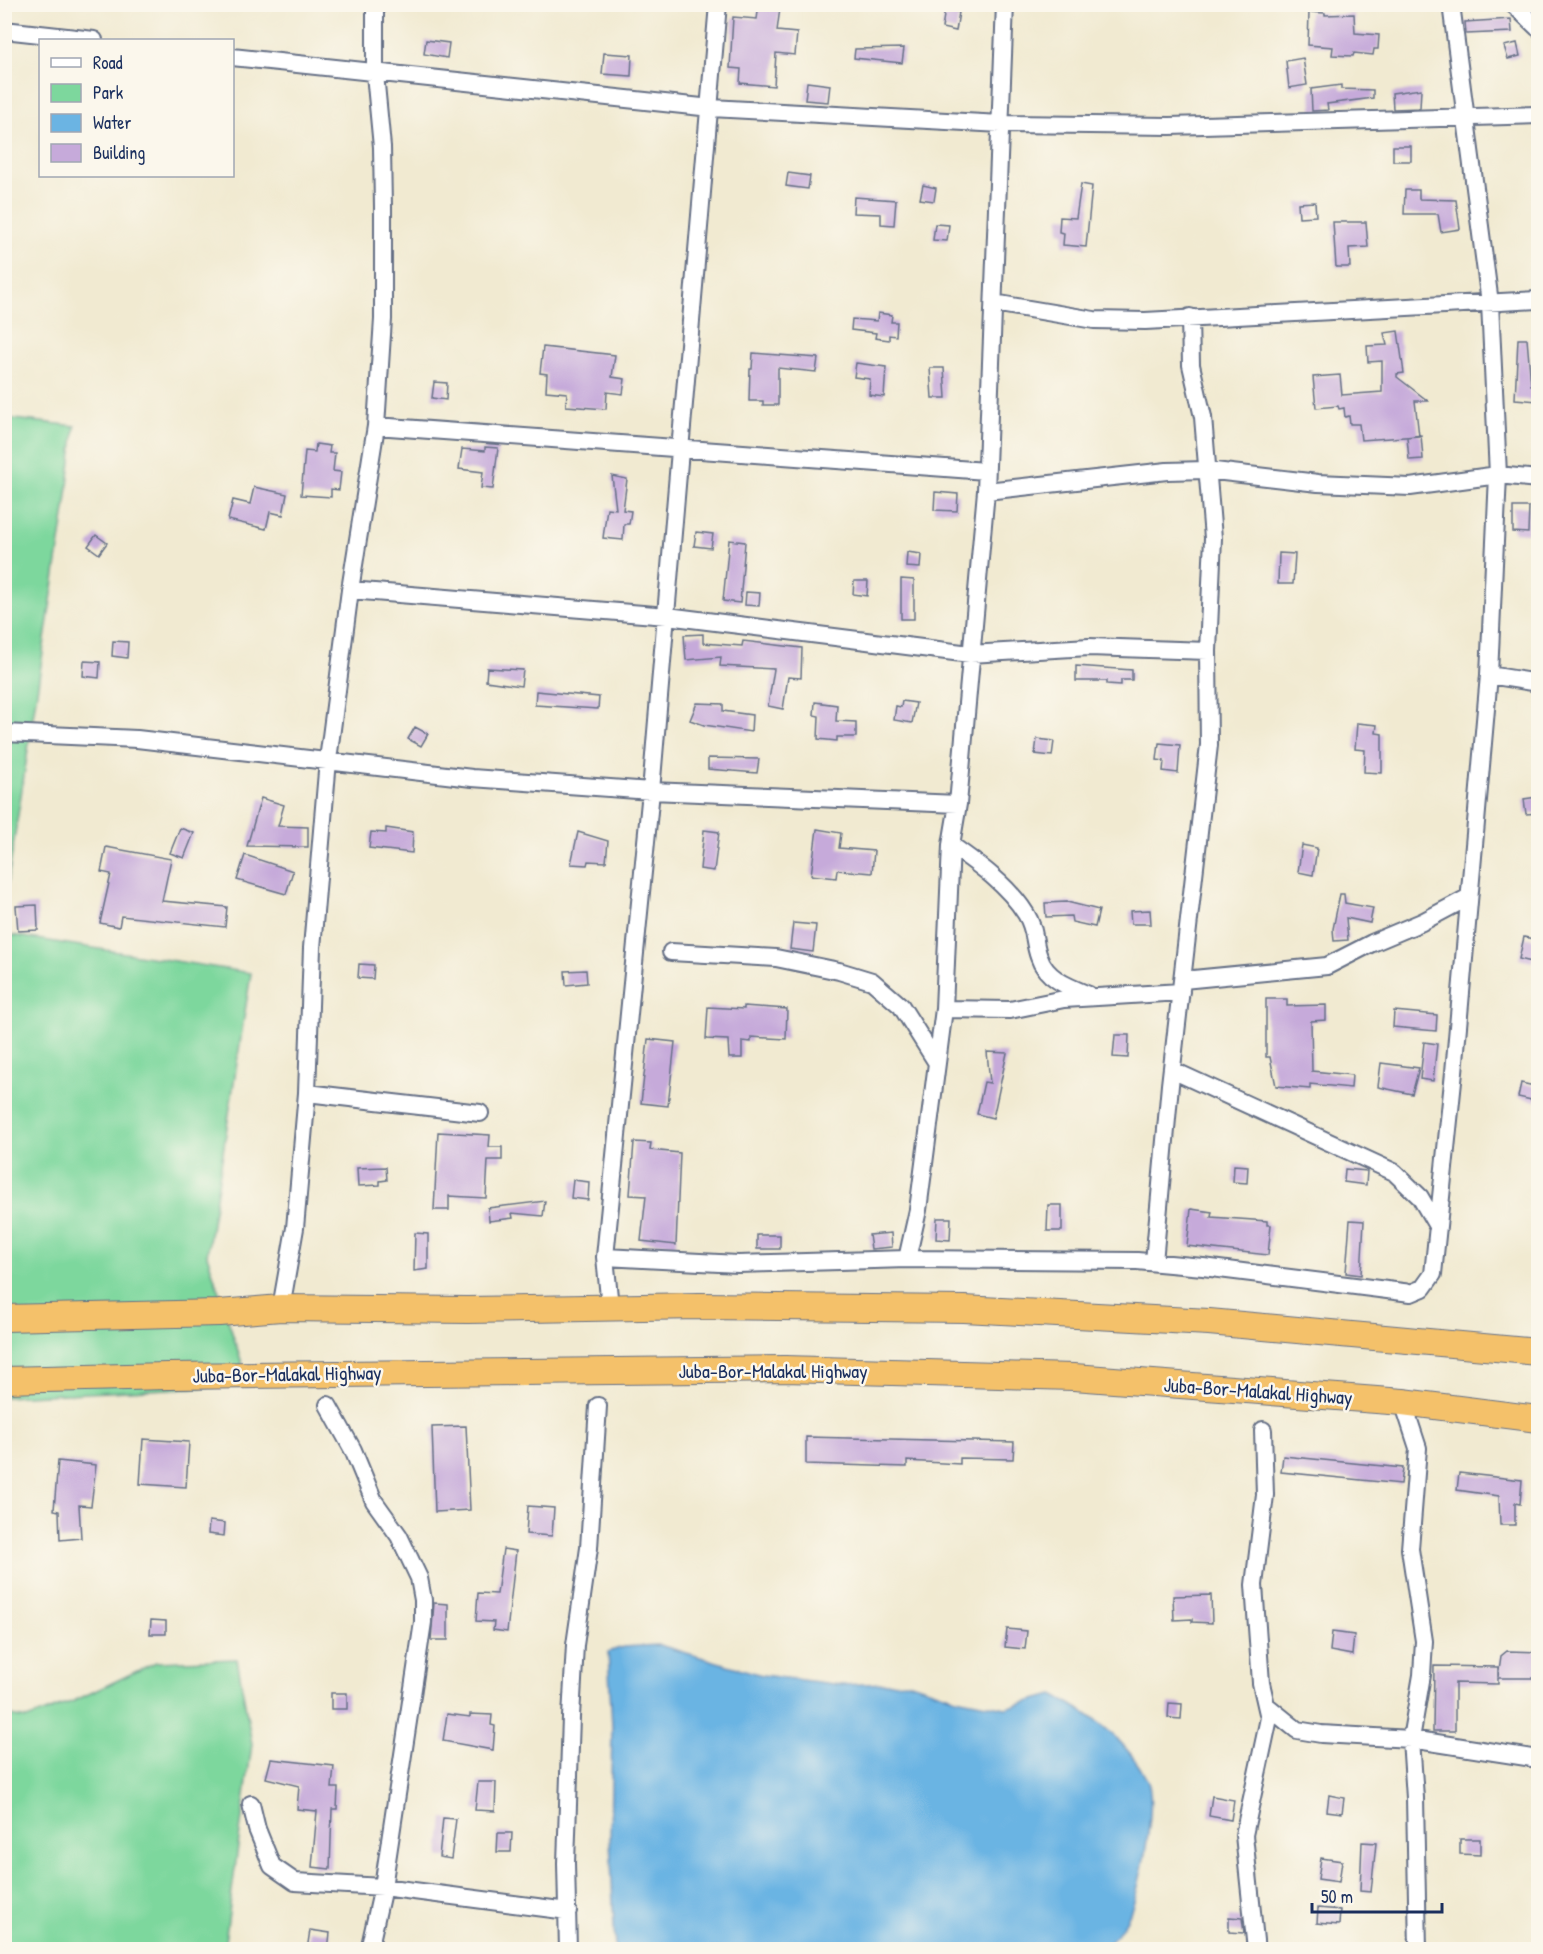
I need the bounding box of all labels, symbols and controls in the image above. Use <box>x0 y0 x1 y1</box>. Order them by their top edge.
legend <box>39 39 234 177</box>
text: Road <box>93 50 123 75</box>
text: Park <box>93 80 124 105</box>
text: Water <box>93 110 131 135</box>
text: Building <box>93 140 145 165</box>
street label: Juba-Bor-Malakal Highway <box>678 1357 868 1384</box>
street label: Juba-Bor-Malakal Highway <box>192 1358 382 1389</box>
street label: Juba-Bor-Malakal Highway <box>1163 1370 1353 1411</box>
scale bar <box>1312 1876 1442 1914</box>
text: 50 m <box>1321 1884 1353 1909</box>

